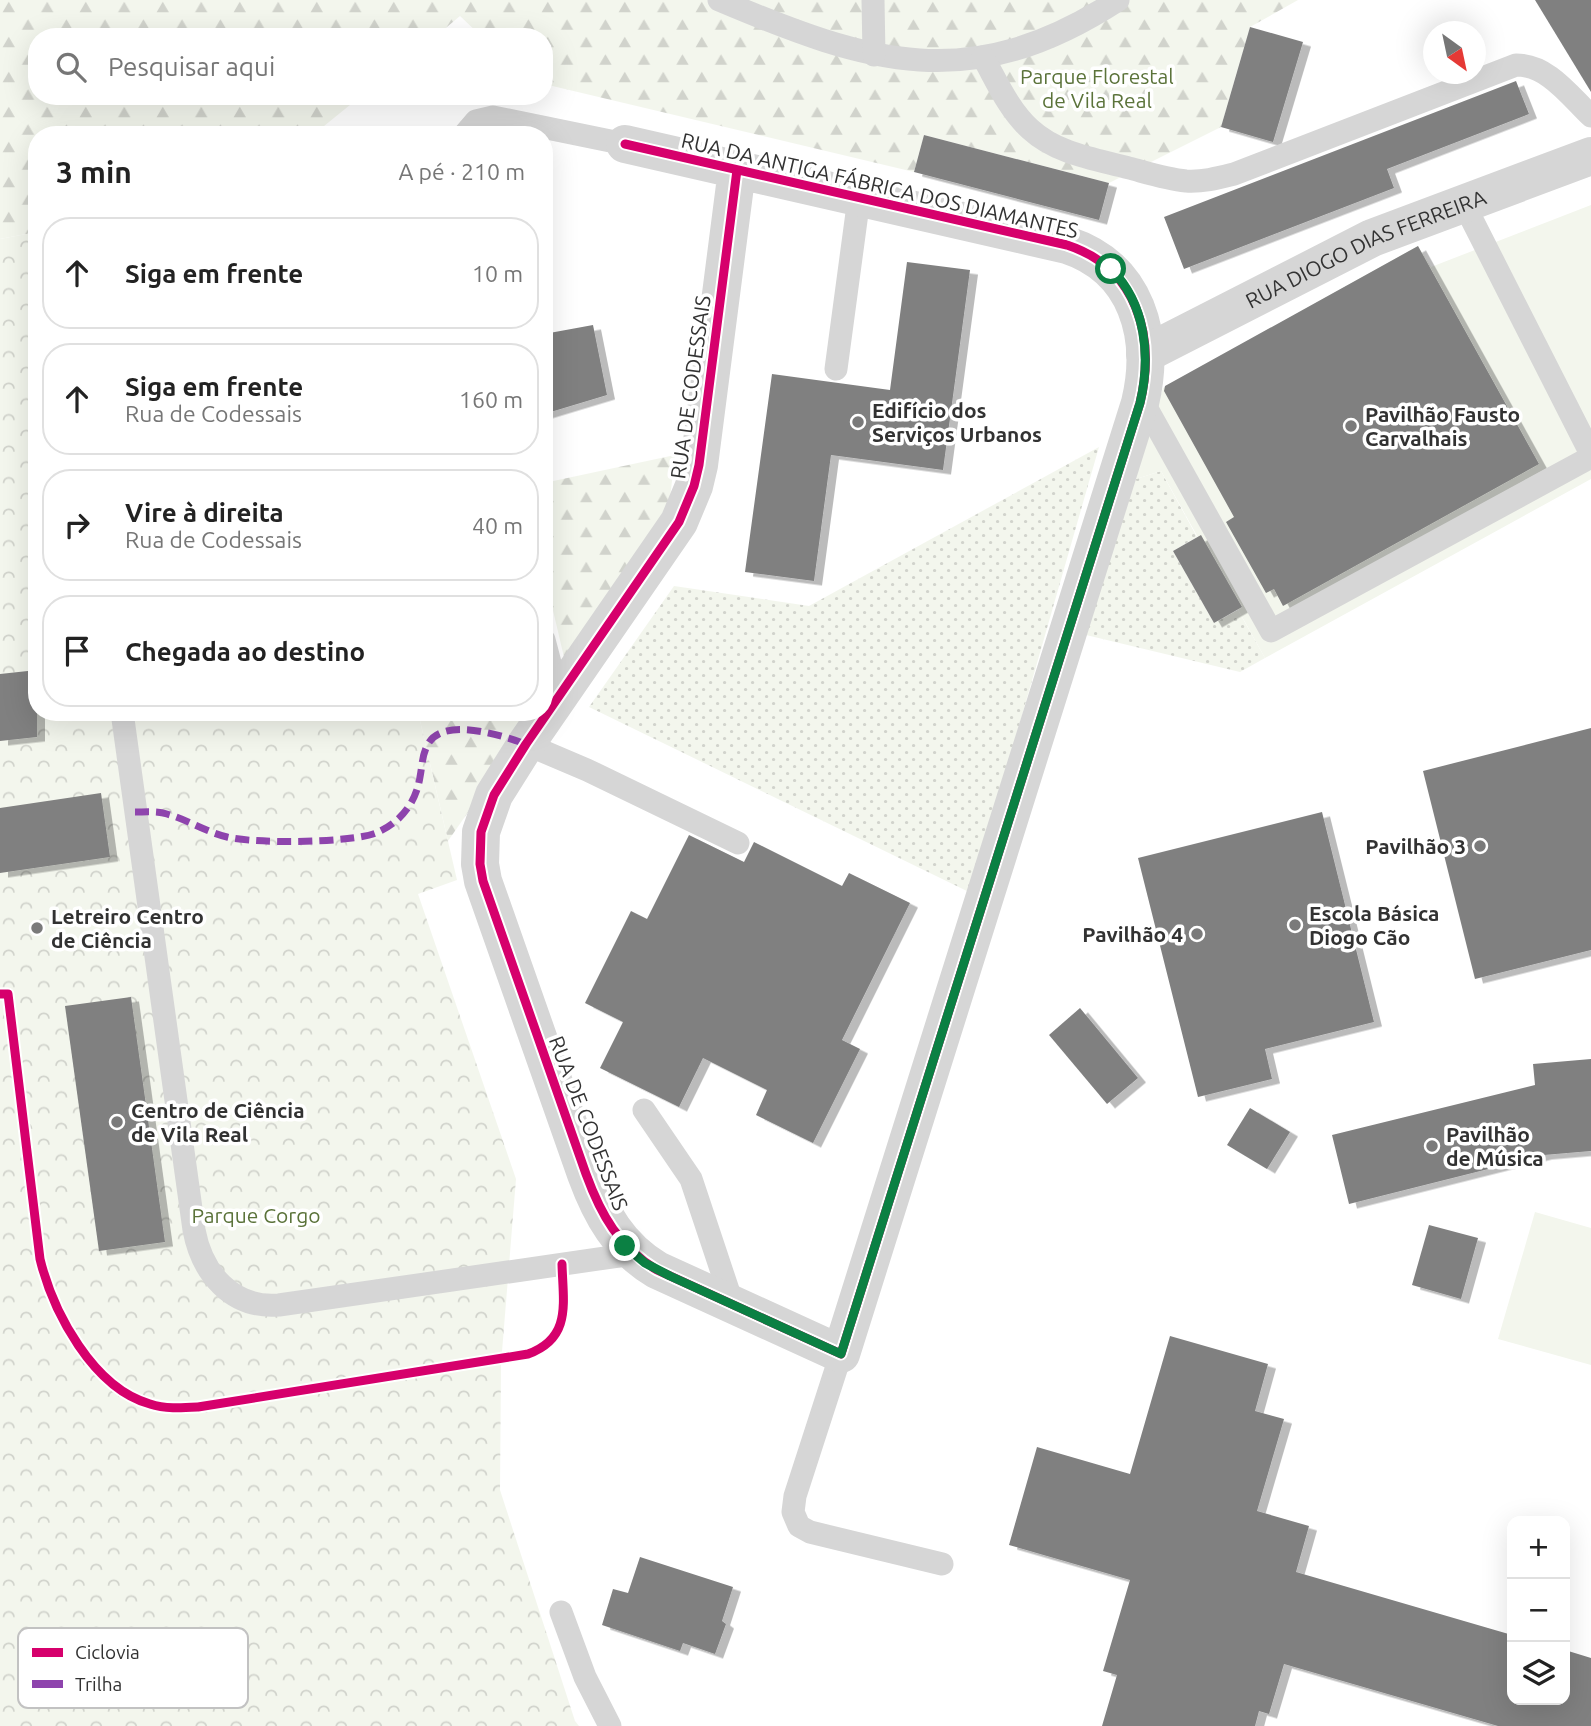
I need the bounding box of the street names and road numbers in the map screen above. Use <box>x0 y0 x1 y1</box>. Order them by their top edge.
street label: RUA DA ANTIGA FÁBRICA DOS DIAMANTES <box>679 128 1081 242</box>
street label: RUA DIOGO DIAS FERREIRA <box>1241 184 1489 313</box>
street label: RUA DE CODESSAIS <box>665 294 715 480</box>
street label: RUA DE CODESSAIS <box>545 1032 633 1214</box>

